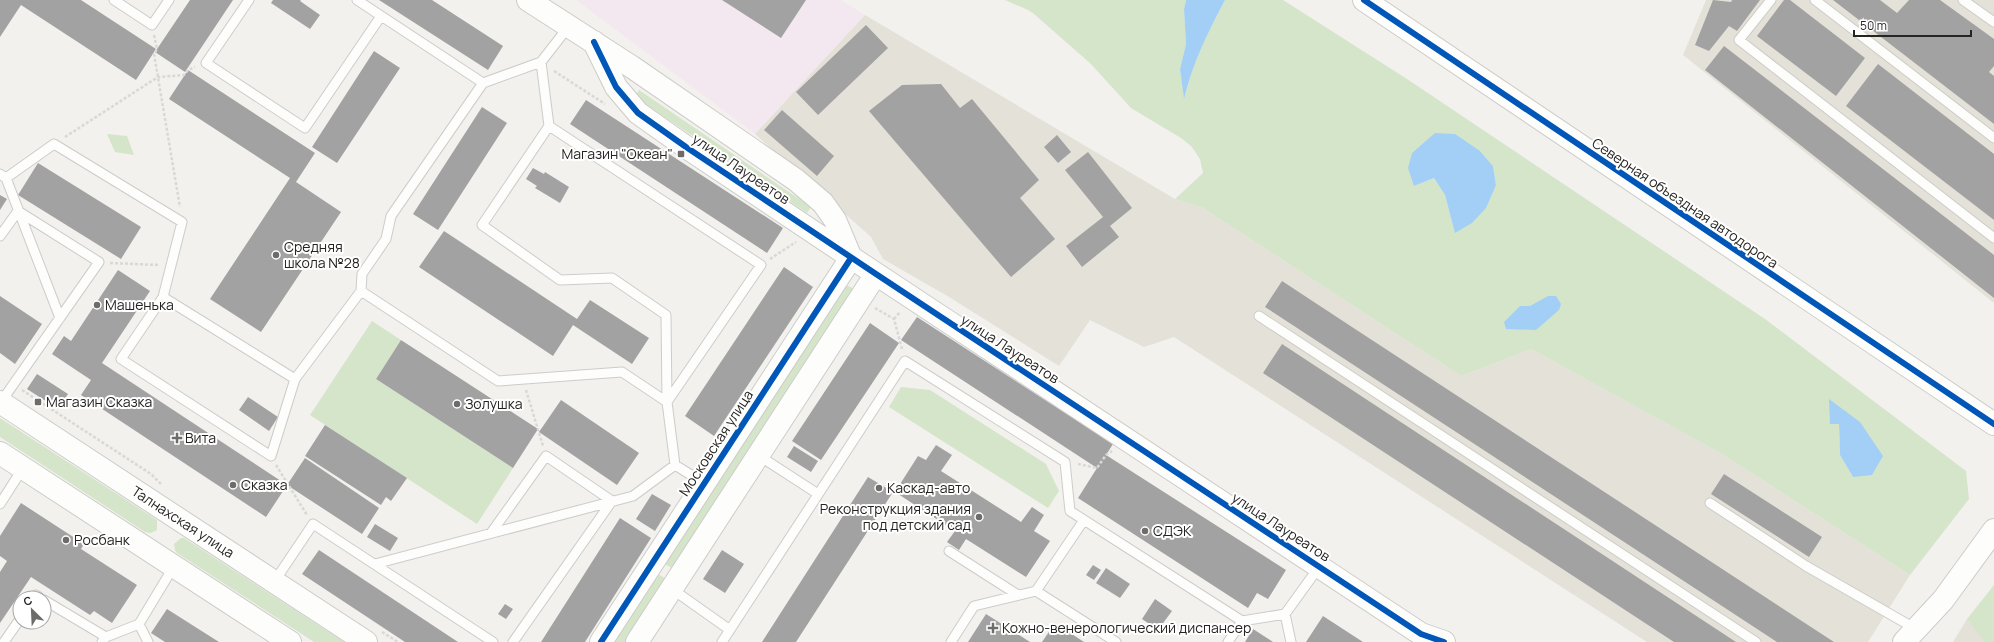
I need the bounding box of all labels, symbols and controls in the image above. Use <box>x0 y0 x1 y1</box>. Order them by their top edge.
scale bar <box>1854 12 1971 38</box>
text: 50 m <box>1860 17 1887 34</box>
street label: улица Лауреатов <box>689 129 794 209</box>
street label: Северная объездная автодорога <box>1588 133 1782 272</box>
place label: Магазин "Океан" <box>561 144 673 163</box>
marker: Магазин "Океан" <box>676 149 686 159</box>
place label: Средняя школа №28 <box>284 237 360 272</box>
marker: Средняя школа №28 <box>271 250 281 260</box>
place label: Машенька <box>105 295 174 314</box>
marker: Машенька <box>92 300 102 310</box>
street label: улица Лауреатов <box>957 310 1064 388</box>
street label: Московская улица <box>674 386 757 499</box>
place label: Магазин Сказка <box>46 392 152 411</box>
place label: Золушка <box>465 394 522 413</box>
marker: Магазин Сказка <box>33 397 43 407</box>
marker: Золушка <box>452 399 462 409</box>
place label: Вита <box>185 428 216 447</box>
marker: Вита <box>172 433 182 443</box>
place label: Сказка <box>241 475 288 494</box>
place label: Каскад-авто <box>887 478 970 497</box>
marker: Сказка <box>228 480 238 490</box>
street label: Талнахская улица <box>128 481 238 562</box>
marker: Каскад-авто <box>874 483 884 493</box>
street label: улица Лауреатов <box>1228 488 1335 566</box>
place label: Реконструкция здания под детский сад <box>820 499 971 534</box>
marker: Реконструкция здания под детский сад <box>974 512 984 522</box>
place label: СДЭК <box>1153 521 1192 540</box>
marker: СДЭК <box>1140 526 1150 536</box>
place label: Росбанк <box>74 530 131 549</box>
marker: Росбанк <box>61 535 71 545</box>
north arrow <box>12 590 52 630</box>
text: С <box>21 592 34 609</box>
place label: Кожно-венерологический диспансер <box>1002 618 1251 637</box>
marker: Кожно-венерологический диспансер <box>987 622 999 634</box>

